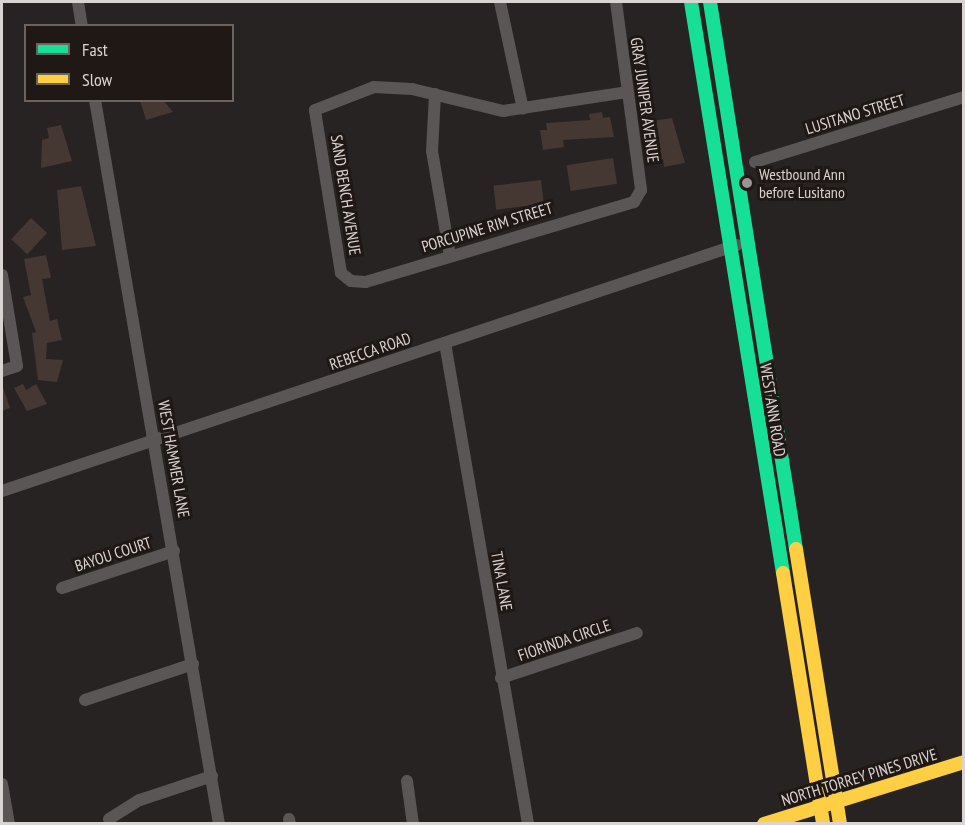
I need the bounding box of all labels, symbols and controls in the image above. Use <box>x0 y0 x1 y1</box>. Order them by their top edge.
legend <box>24 24 234 102</box>
street label: GRAY JUNIPER AVENUE <box>627 36 663 164</box>
text: Fast <box>82 38 108 61</box>
text: Slow <box>82 68 112 91</box>
street label: LUSITANO STREET <box>803 90 907 138</box>
street label: SAND BENCH AVENUE <box>327 133 365 257</box>
place label: Westbound Ann before Lusitano <box>759 164 845 202</box>
marker: Westbound Ann before Lusitano <box>740 176 754 190</box>
street label: PORCUPINE RIM STREET <box>419 198 555 256</box>
street label: REBECCA ROAD <box>326 328 414 374</box>
street label: WEST ANN ROAD <box>756 362 790 458</box>
street label: WEST HAMMER LANE <box>154 399 194 519</box>
street label: BAYOU COURT <box>72 533 154 575</box>
street label: TINA LANE <box>487 550 517 612</box>
street label: FIORINDA CIRCLE <box>515 615 613 665</box>
street label: NORTH TORREY PINES DRIVE <box>779 744 939 810</box>

